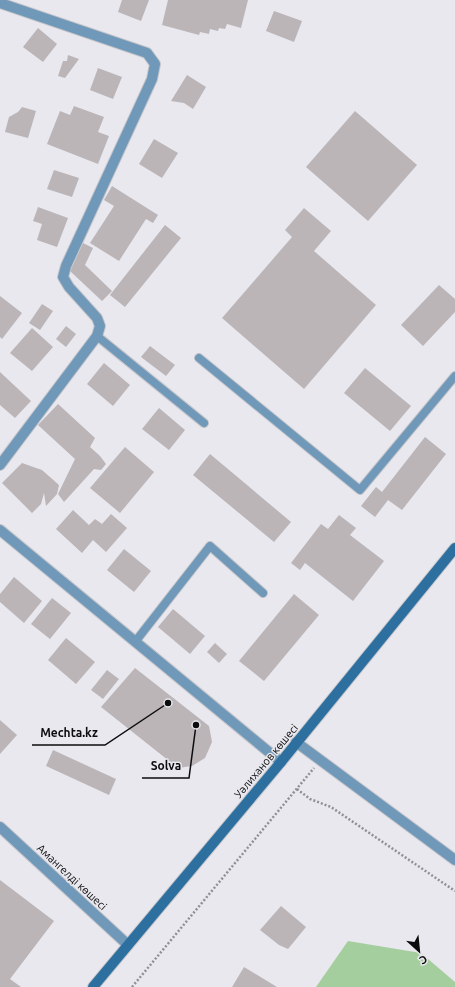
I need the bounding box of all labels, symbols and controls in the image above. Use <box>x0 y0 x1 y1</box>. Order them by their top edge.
callout: Mechta.kz <box>32 721 105 745</box>
street label: Уәлиханов көшесі <box>232 722 300 800</box>
text: Mechta.kz <box>40 726 98 739</box>
callout: Solva <box>142 754 189 778</box>
text: Solva <box>151 759 181 772</box>
street label: Амангелді көшесі <box>35 842 109 912</box>
north arrow <box>399 931 439 971</box>
text: С <box>418 953 429 967</box>

